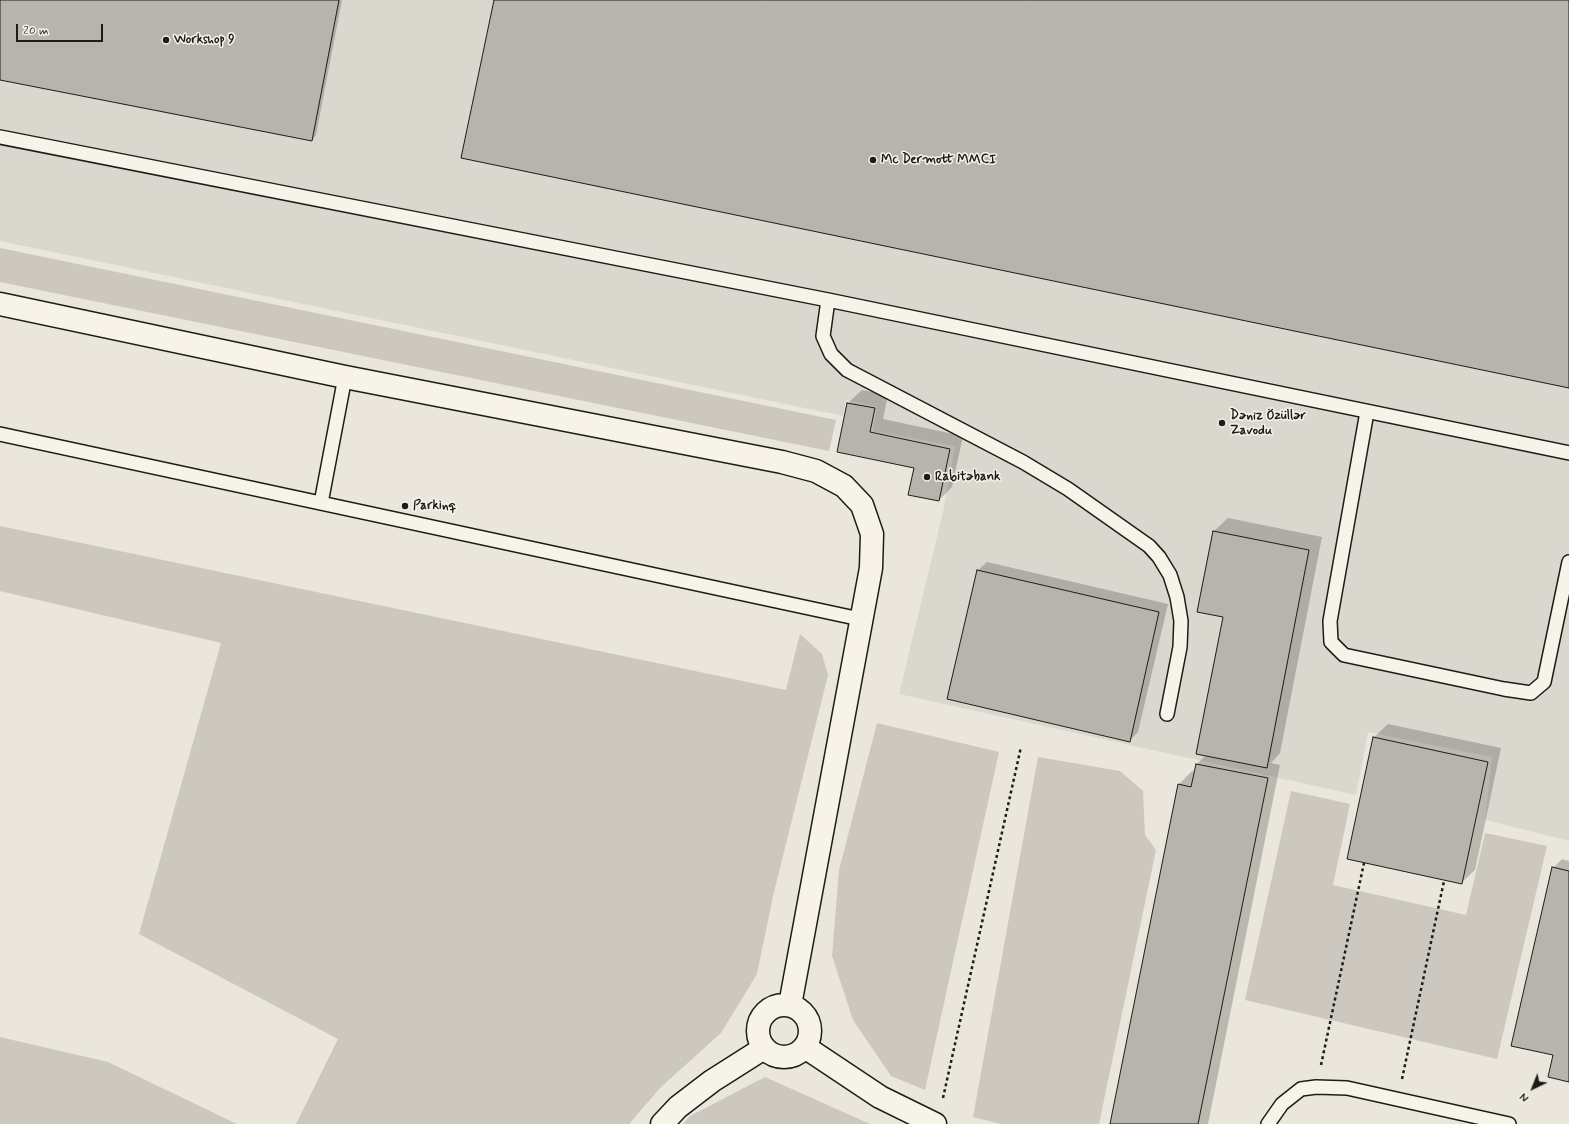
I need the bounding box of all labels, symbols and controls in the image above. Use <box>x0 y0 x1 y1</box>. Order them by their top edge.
scale bar <box>18 16 105 42</box>
text: 20 m <box>23 23 49 39</box>
place label: Workshop 9 <box>174 32 235 48</box>
marker: Workshop 9 <box>161 35 171 45</box>
place label: Mc Dermott MMCI <box>881 152 996 168</box>
marker: Mc Dermott MMCI <box>868 155 878 165</box>
place label: Dəniz Özüllər Zavodu <box>1230 408 1306 439</box>
marker: Dəniz Özüllər Zavodu <box>1217 418 1227 428</box>
place label: Rabitəbank <box>935 469 1000 485</box>
marker: Rabitəbank <box>922 472 932 482</box>
place label: Parkinq <box>413 498 456 514</box>
marker: Parkinq <box>400 501 410 511</box>
north arrow <box>1513 1068 1553 1108</box>
text: N <box>1517 1089 1532 1104</box>

